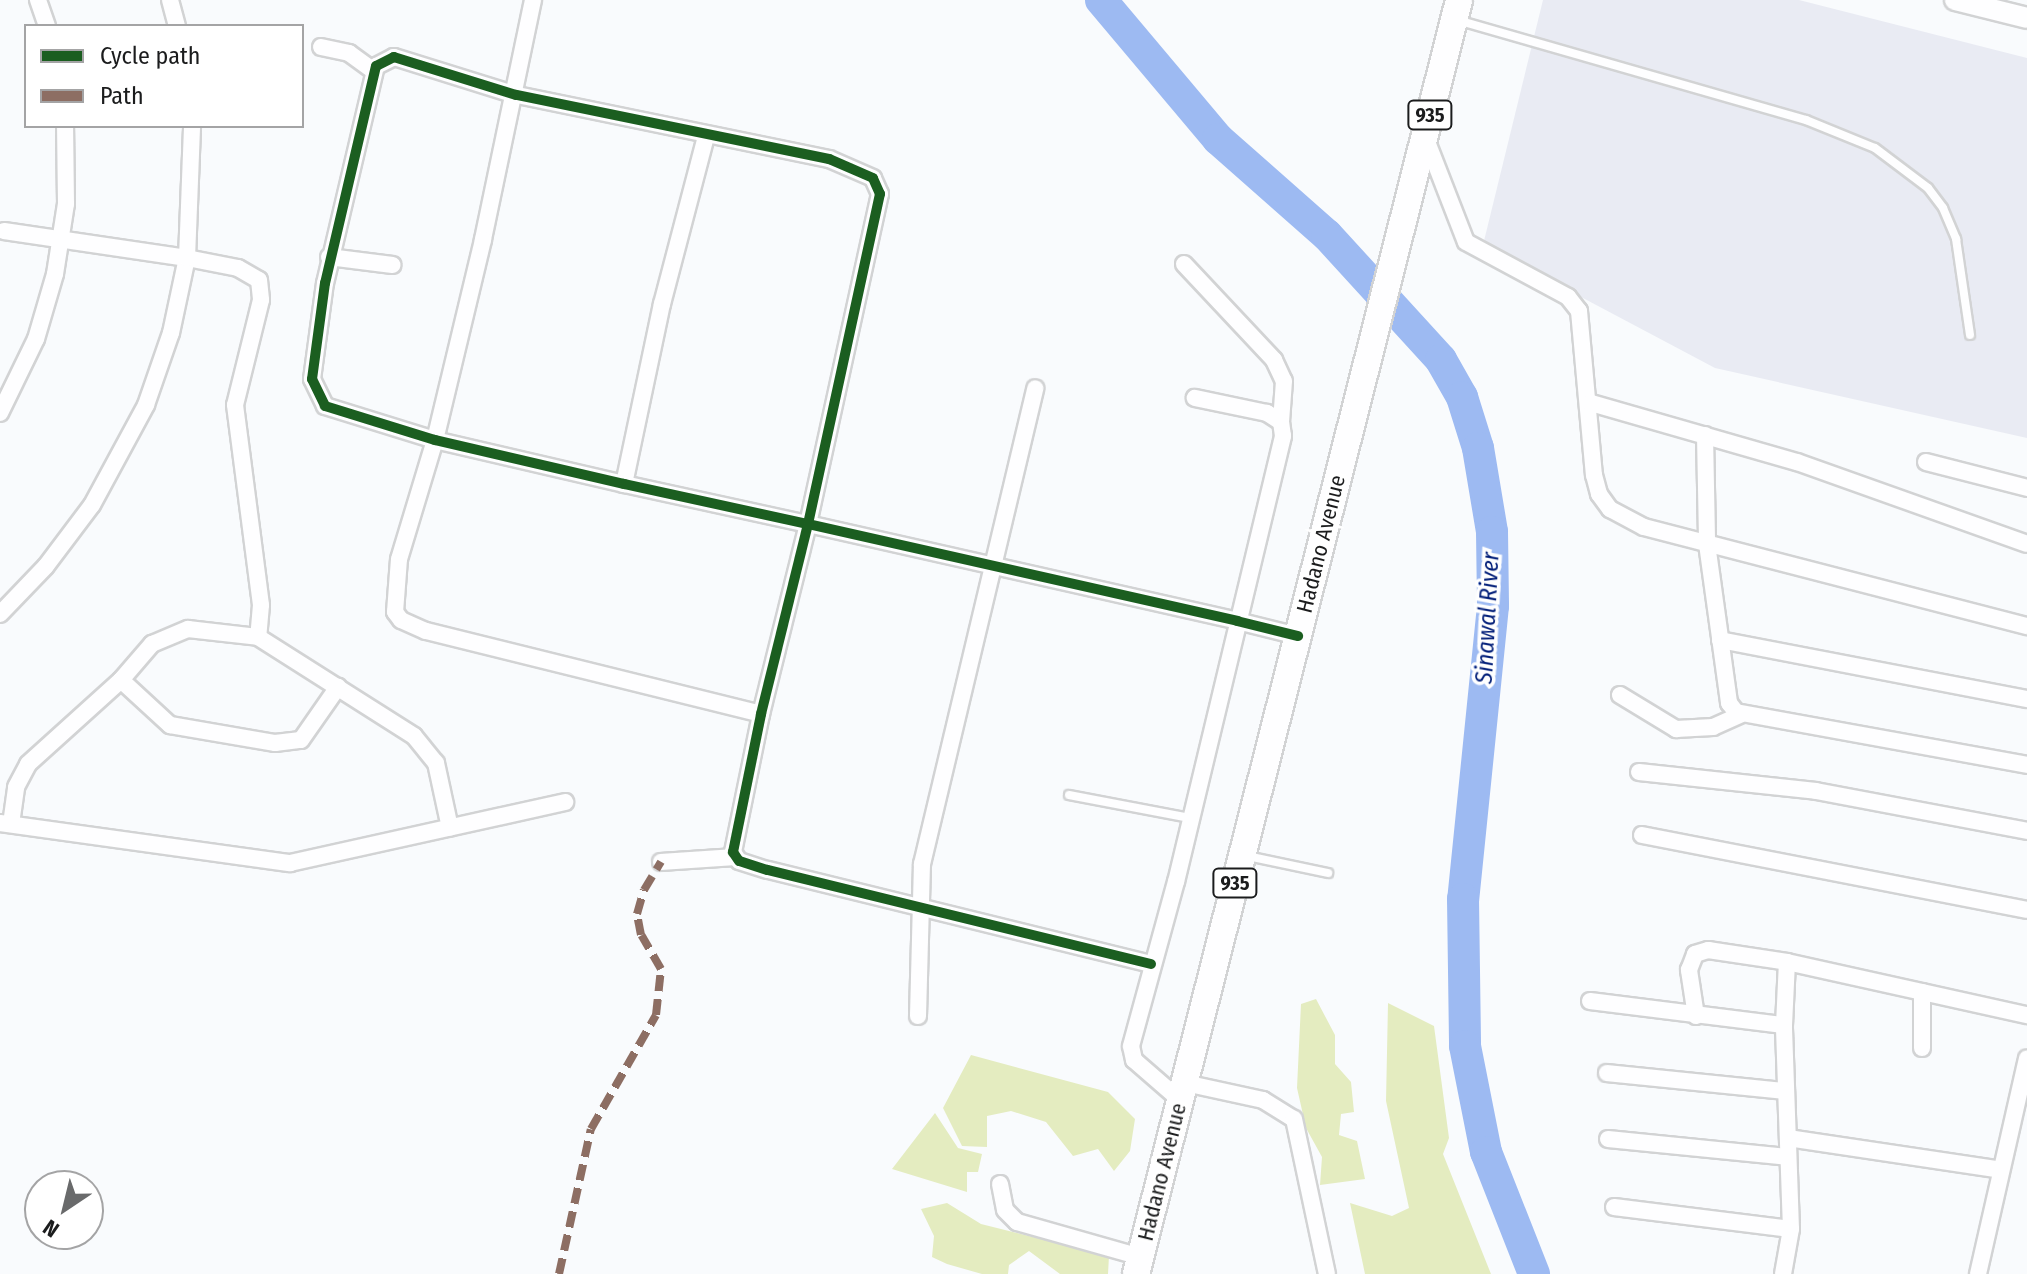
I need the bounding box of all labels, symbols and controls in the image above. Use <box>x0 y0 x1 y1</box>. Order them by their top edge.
legend <box>24 24 304 128</box>
text: Cycle path <box>100 42 200 70</box>
text: Path <box>100 82 144 110</box>
road number: 935 <box>1406 99 1454 131</box>
street label: Hadano Avenue <box>1291 472 1351 616</box>
water label: Sinawal River <box>1470 551 1506 685</box>
road number: 935 <box>1211 867 1259 899</box>
street label: Hadano Avenue <box>1132 1100 1192 1244</box>
north arrow <box>24 1170 104 1250</box>
text: N <box>38 1214 64 1243</box>

